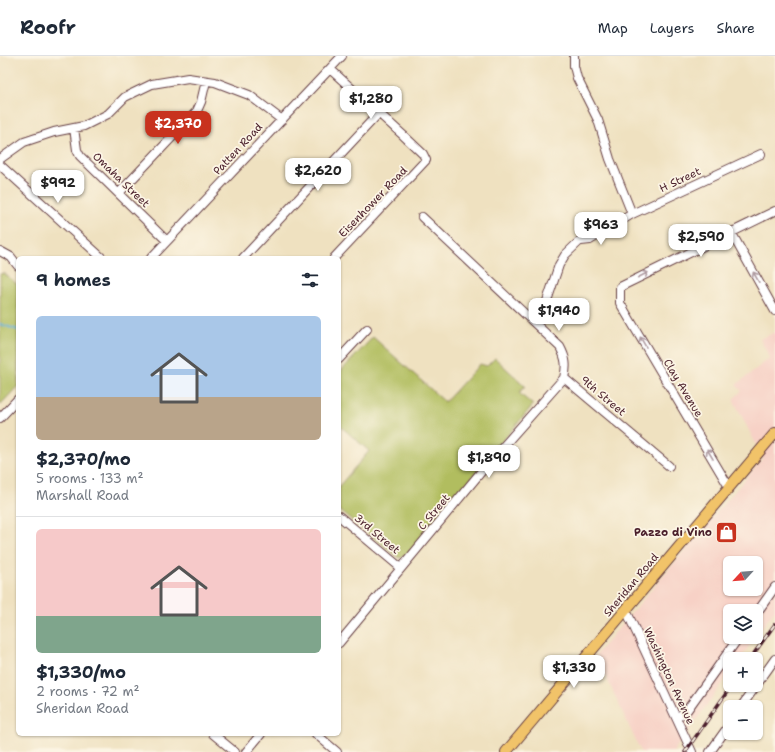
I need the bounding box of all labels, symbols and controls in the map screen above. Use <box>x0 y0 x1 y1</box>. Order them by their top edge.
text: Roofr <box>20 15 76 40</box>
text: Map <box>598 19 628 37</box>
text: Layers <box>650 19 694 37</box>
text: Share <box>716 19 755 37</box>
pin: $1,280 <box>338 86 404 120</box>
text: $1,280 <box>349 90 393 107</box>
pin: $2,370 <box>145 111 211 145</box>
text: $2,370 <box>154 115 202 132</box>
street label: Patten Road <box>210 120 266 178</box>
street label: Omaha Street <box>89 149 153 211</box>
pin: $2,620 <box>285 158 351 192</box>
text: $2,620 <box>294 162 342 179</box>
street label: Eisenhower Road <box>335 163 411 241</box>
street label: H Street <box>657 164 703 196</box>
pin: $992 <box>34 170 82 204</box>
text: $992 <box>40 174 76 191</box>
pin: $963 <box>577 212 625 246</box>
text: $963 <box>583 216 619 233</box>
pin: $2,590 <box>668 224 734 258</box>
text: $2,590 <box>677 228 725 245</box>
text: 9 homes <box>36 269 111 291</box>
icon: filters <box>299 269 321 291</box>
one-way arrow <box>637 271 649 279</box>
one-way arrow <box>752 271 760 283</box>
pin: $1,940 <box>526 298 592 332</box>
text: $1,940 <box>538 302 580 319</box>
one-way arrow <box>639 337 647 348</box>
icon: home <box>143 342 215 414</box>
street label: Clay Avenue <box>660 356 706 420</box>
street label: 9th Street <box>577 373 629 420</box>
pin: $1,890 <box>456 445 522 479</box>
text: $2,370/mo <box>36 448 131 470</box>
one-way arrow <box>705 448 713 460</box>
text: $1,890 <box>467 449 511 466</box>
text: 5 rooms · 133 m² <box>36 470 144 487</box>
text: Marshall Road <box>36 487 129 504</box>
street label: C Street <box>414 491 454 533</box>
street label: 3rd Street <box>351 511 403 558</box>
shop icon: Pazzo di Vino <box>714 519 740 545</box>
place label: Pazzo di Vino <box>634 525 712 540</box>
street label: Sheridan Road <box>600 550 662 620</box>
icon: home <box>143 555 215 627</box>
north arrow <box>723 556 763 596</box>
map controls <box>723 556 763 740</box>
button: layers <box>723 604 763 644</box>
street label: Washington Avenue <box>640 625 698 727</box>
button: + <box>723 652 763 692</box>
pin: $1,330 <box>541 655 607 689</box>
text: $1,330 <box>552 659 596 676</box>
text: $1,330/mo <box>36 661 126 683</box>
text: 2 rooms · 72 m² <box>36 683 140 700</box>
text: Sheridan Road <box>36 700 129 717</box>
button: − <box>723 700 763 740</box>

